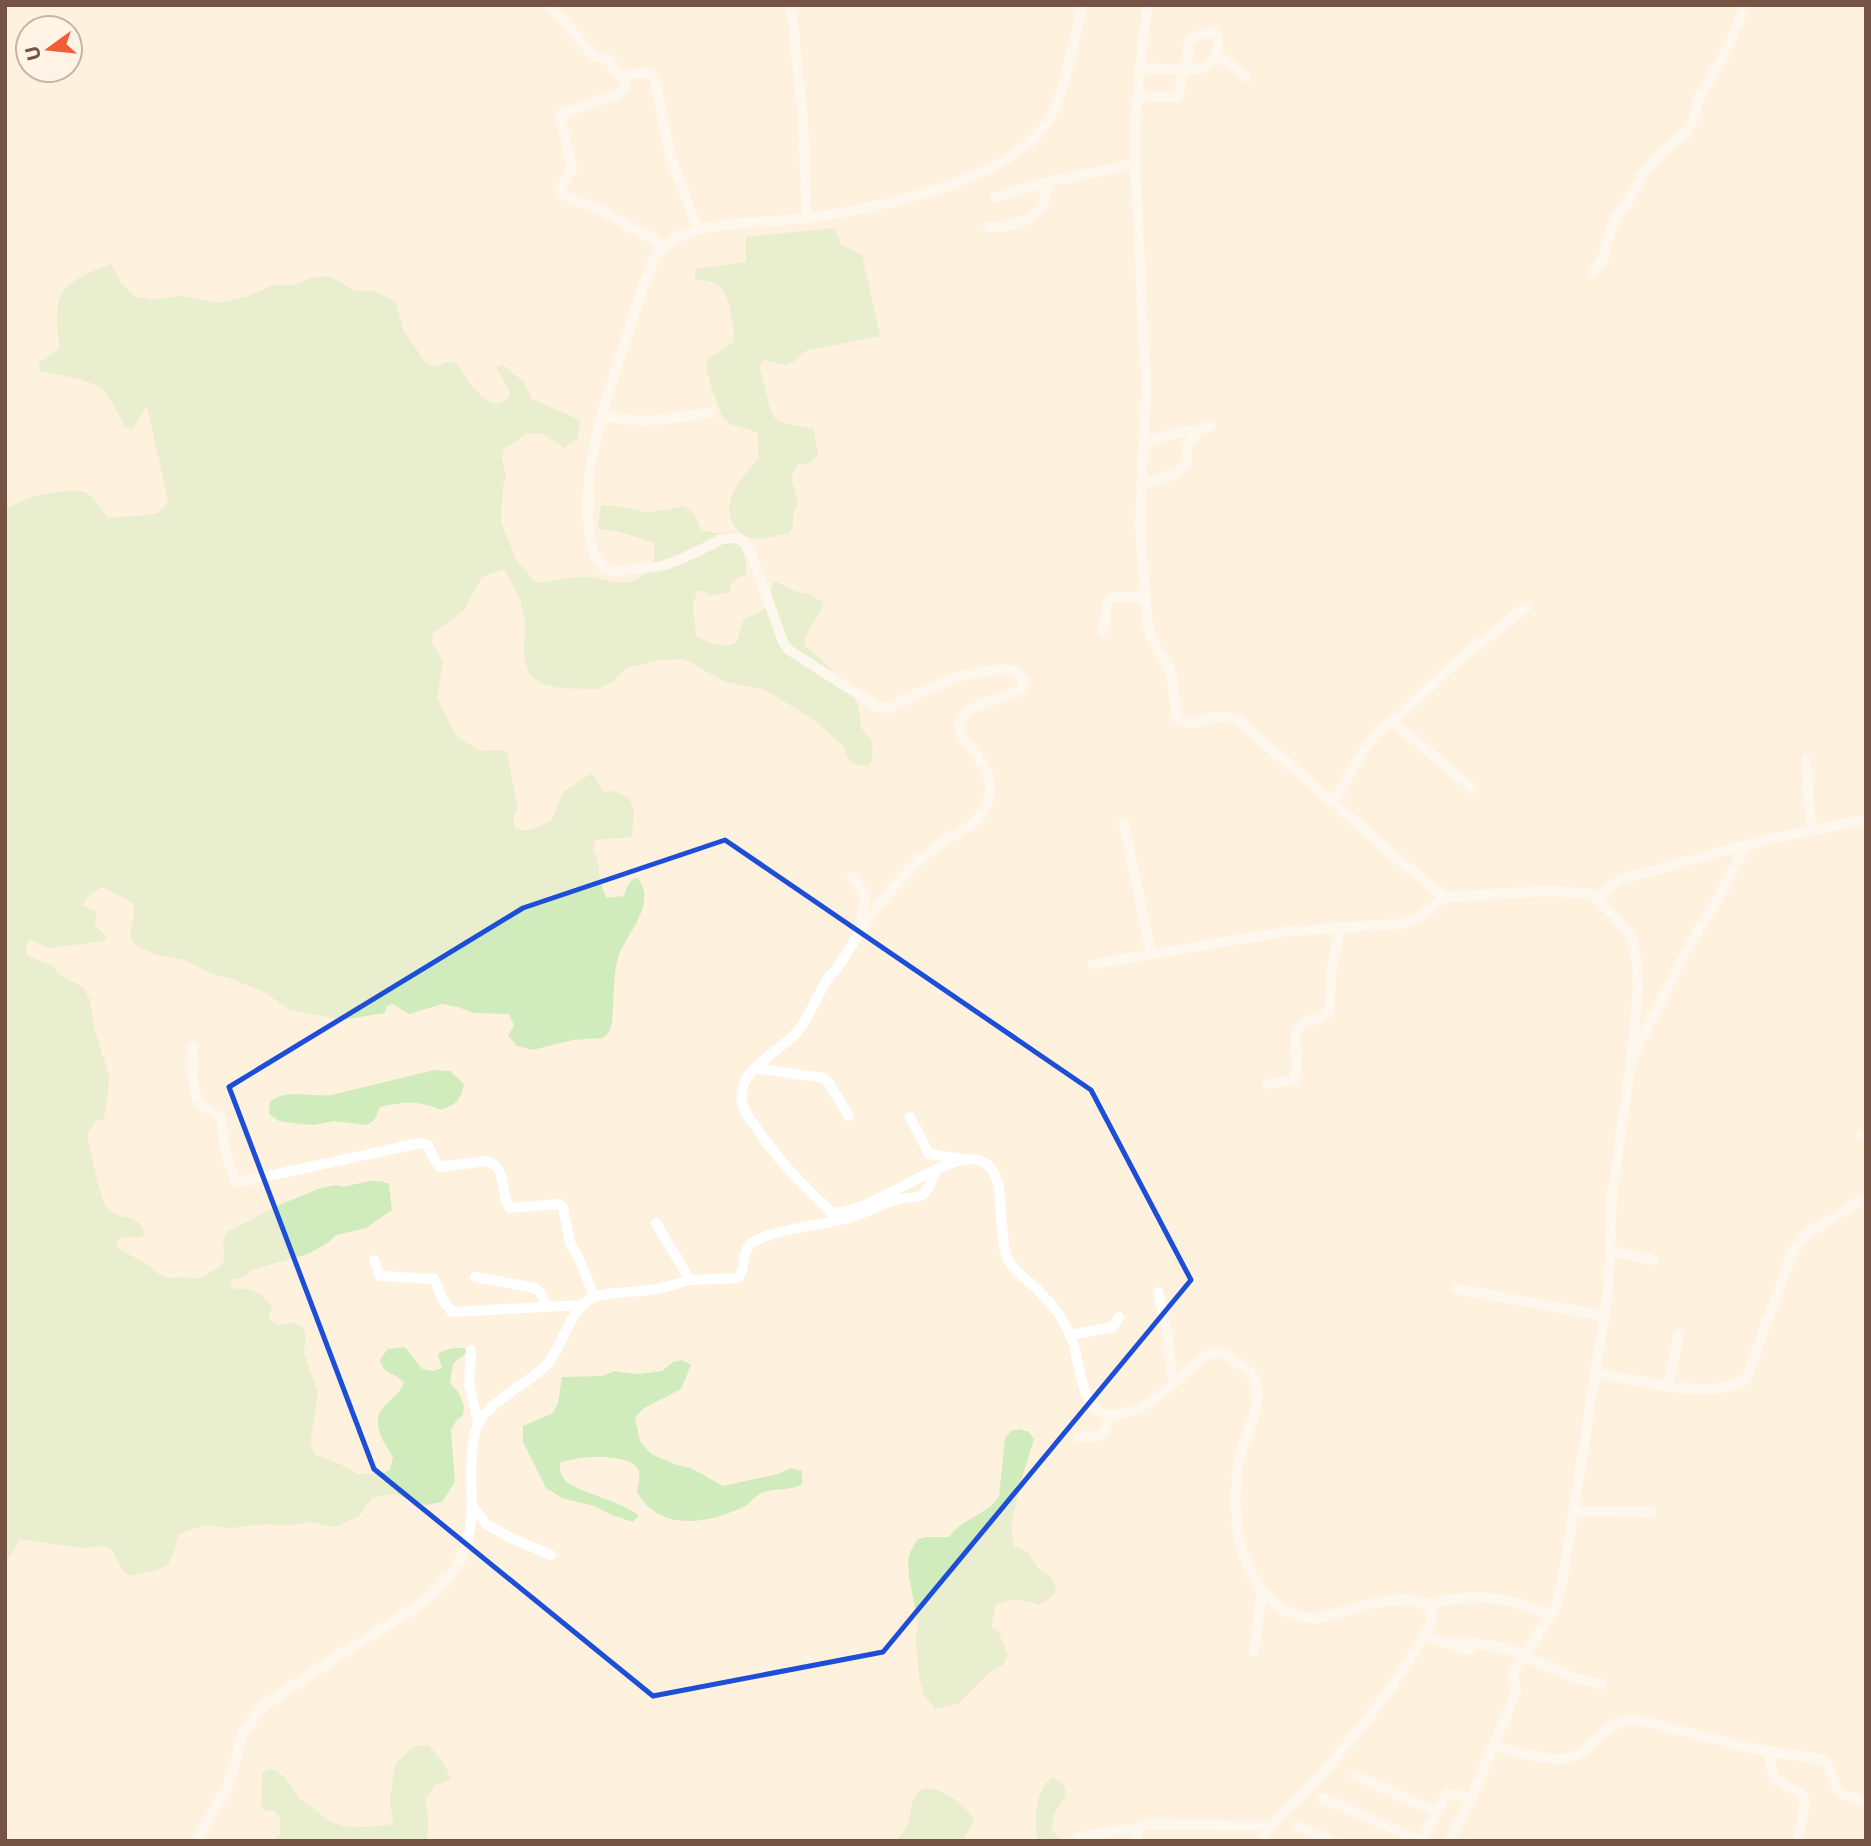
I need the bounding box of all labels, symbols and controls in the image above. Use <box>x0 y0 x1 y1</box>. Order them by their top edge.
north arrow <box>14 14 84 84</box>
text: U <box>19 44 45 63</box>

